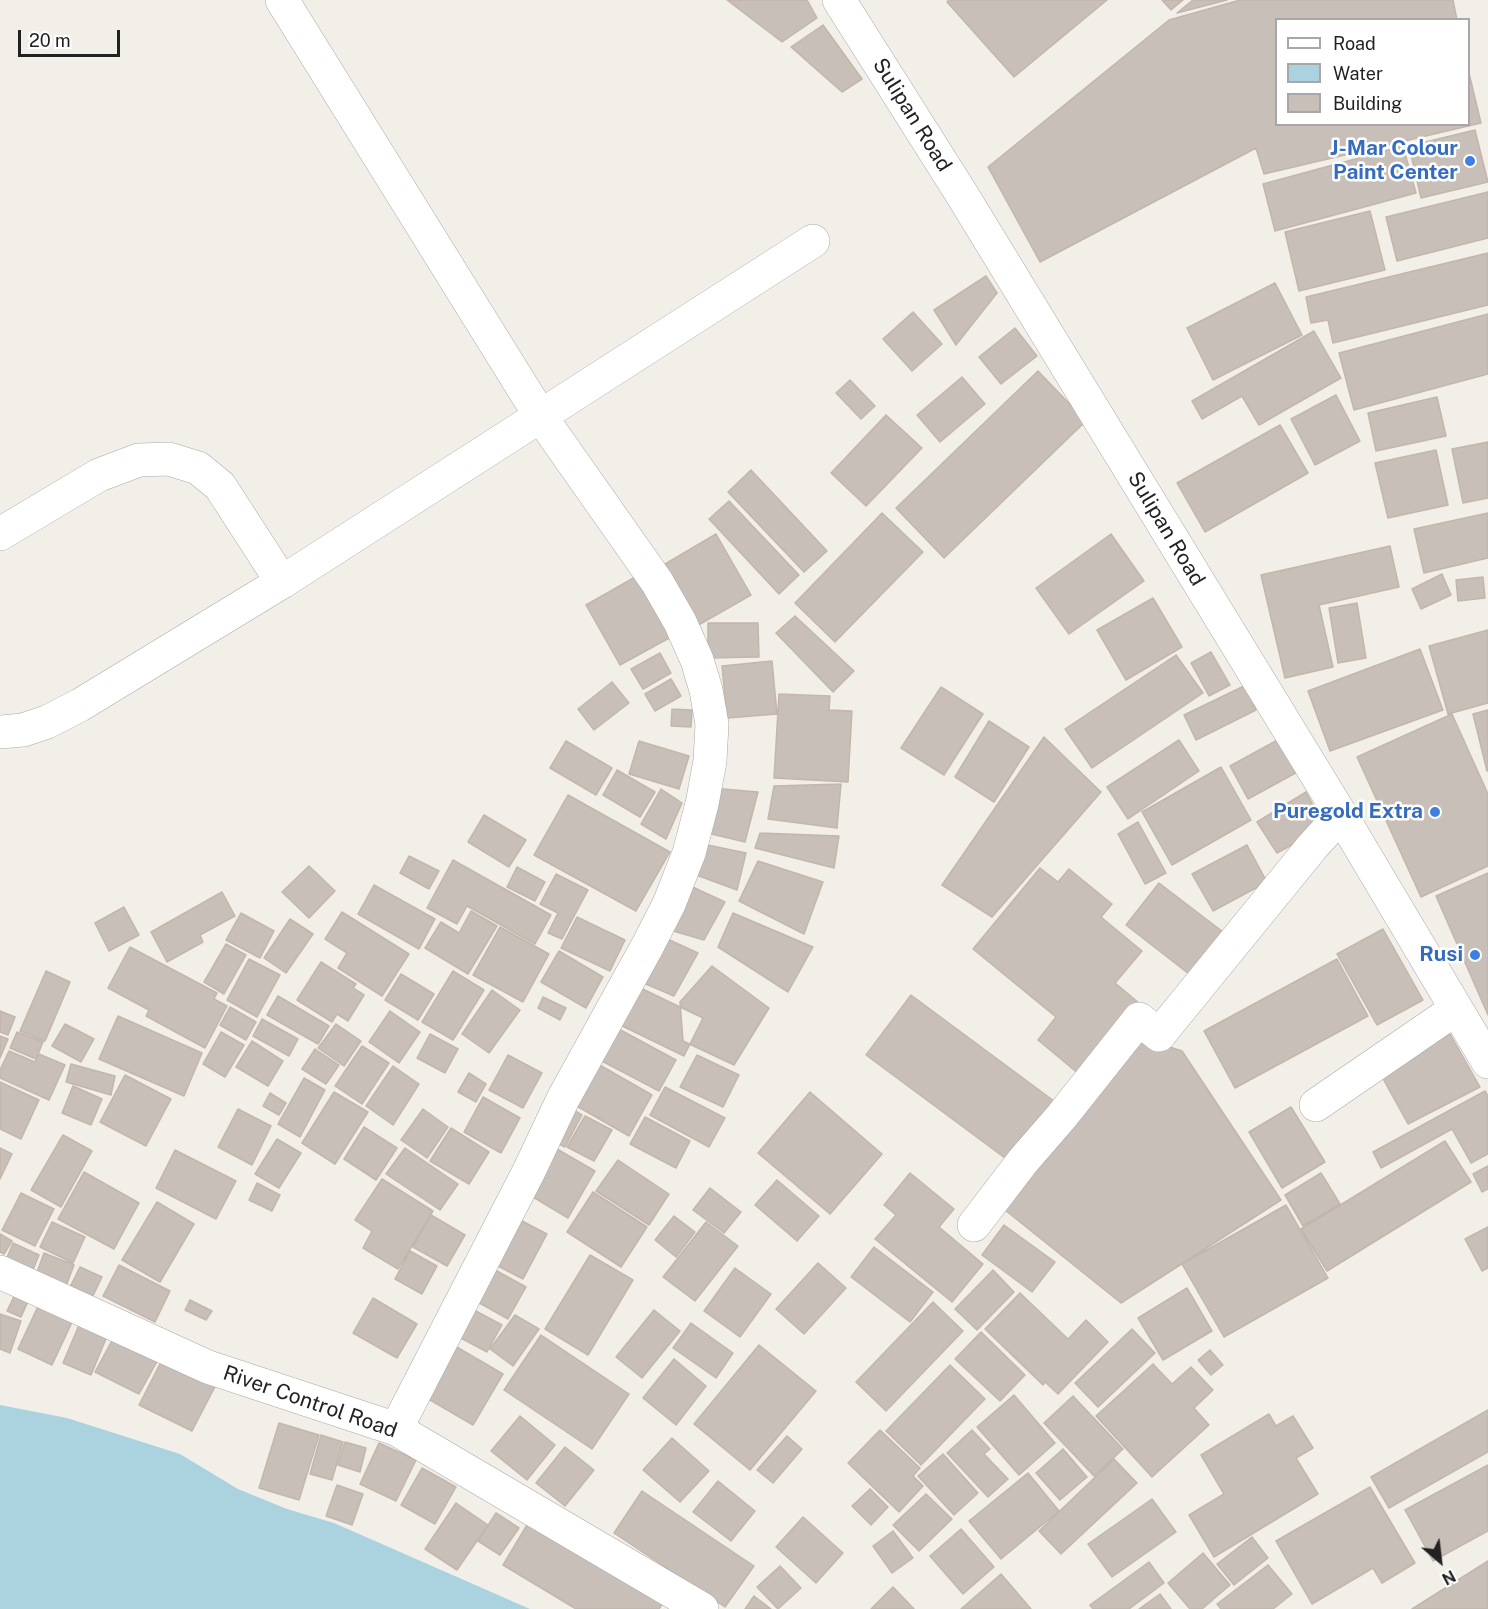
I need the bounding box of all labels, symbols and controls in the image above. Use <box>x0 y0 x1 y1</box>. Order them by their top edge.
scale bar <box>21 18 123 56</box>
legend <box>1275 18 1470 126</box>
text: 20 m <box>29 30 71 51</box>
text: Road <box>1333 33 1376 54</box>
street label: Sulipan Road <box>867 54 957 176</box>
text: Water <box>1333 63 1383 84</box>
text: Building <box>1333 93 1402 114</box>
place label: J-Mar Colour Paint Center <box>1330 136 1458 186</box>
marker: J-Mar Colour Paint Center <box>1463 154 1477 168</box>
street label: Sulipan Road <box>1122 467 1210 591</box>
place label: Puregold Extra <box>1273 799 1423 825</box>
marker: Puregold Extra <box>1428 805 1442 819</box>
place label: Rusi <box>1419 942 1463 968</box>
marker: Rusi <box>1468 948 1482 962</box>
street label: River Control Road <box>220 1360 400 1444</box>
north arrow <box>1410 1531 1470 1591</box>
text: N <box>1439 1566 1459 1589</box>

